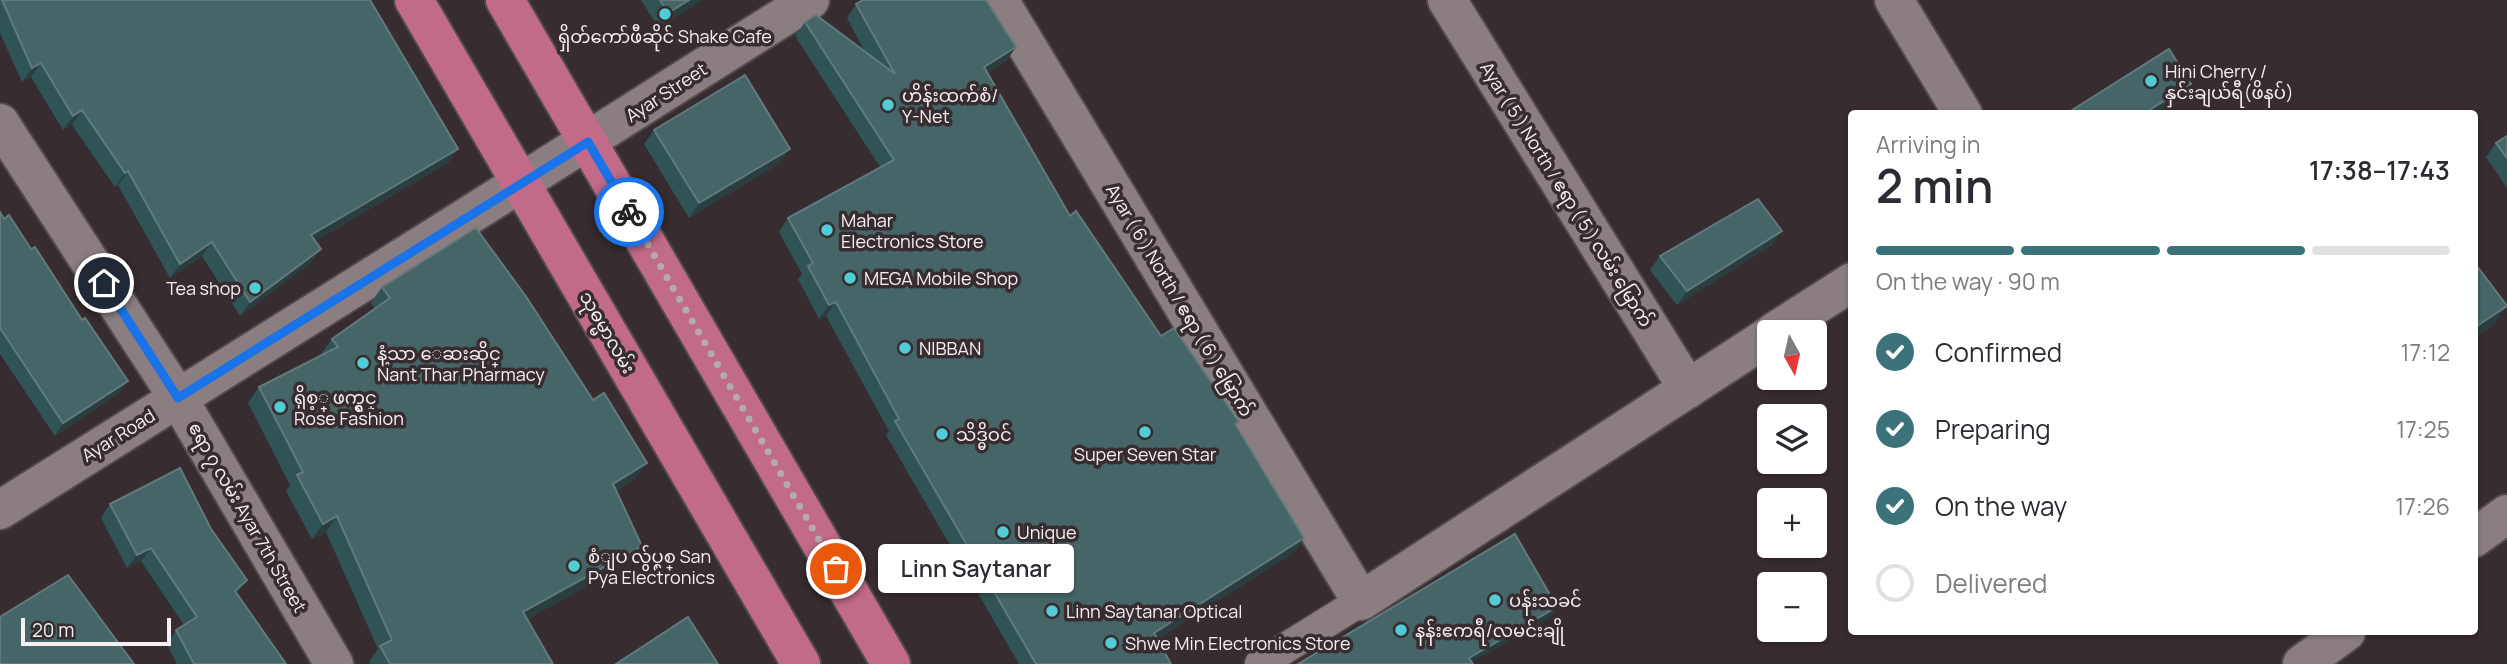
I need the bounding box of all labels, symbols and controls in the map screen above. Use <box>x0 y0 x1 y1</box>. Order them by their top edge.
marker: ရှိတ်ကော်ဖီဆိုင် Shake Cafe <box>657 6 673 22</box>
place label: ရှိတ်ကော်ဖီဆိုင် Shake Cafe <box>558 23 772 52</box>
street label: Ayar Street <box>621 57 711 127</box>
street label: Ayar ( 5 ) North / ဧရာ ( 5 ) လမ်း မြောက် <box>1472 57 1659 333</box>
place label: Hini Cherry / နှင်းချယ်ရီ(ဖိနပ်) <box>2165 59 2294 108</box>
marker: Hini Cherry / နှင်းချယ်ရီ(ဖိနပ်) <box>2143 73 2159 89</box>
place label: ဟိန်းထက်စံ/ Y-Net <box>902 82 998 128</box>
marker: ဟိန်းထက်စံ/ Y-Net <box>880 97 896 113</box>
text: Arriving in <box>1876 128 1981 160</box>
text: 17:38–17:43 <box>2309 152 2450 188</box>
text: 2 min <box>1876 154 1993 217</box>
courier <box>594 177 664 247</box>
street label: Ayar ( 6 ) North / ဧရာ ( 6 ) မြောက် <box>1097 179 1259 423</box>
icon: bike <box>610 193 648 231</box>
place label: Mahar Electronics Store <box>841 208 983 253</box>
marker: Mahar Electronics Store <box>819 222 835 238</box>
pin <box>74 253 134 313</box>
icon: home <box>85 264 123 302</box>
text: On the way · 90 m <box>1876 265 2060 297</box>
place label: MEGA Mobile Shop <box>864 266 1018 290</box>
marker: MEGA Mobile Shop <box>842 270 858 286</box>
place label: Tea shop <box>166 276 241 300</box>
marker: Tea shop <box>247 280 263 296</box>
street label: သုဓမ္မာလမ်း <box>571 286 641 380</box>
north arrow <box>1757 320 1827 390</box>
map controls <box>1757 320 1827 642</box>
icon: check <box>1876 333 1914 371</box>
text: Confirmed <box>1935 334 2062 370</box>
place label: NIBBAN <box>919 336 981 360</box>
text: 17:12 <box>2401 336 2450 368</box>
place label: နံ့သာ ေဆးဆိုင္ Nant Thar Pharmacy <box>377 340 545 386</box>
marker: NIBBAN <box>897 340 913 356</box>
marker: နံ့သာ ေဆးဆိုင္ Nant Thar Pharmacy <box>355 355 371 371</box>
place label: ရိုစ့္ ဖက္ရွင္ Rose Fashion <box>294 384 404 430</box>
marker: ရိုစ့္ ဖက္ရွင္ Rose Fashion <box>272 399 288 415</box>
street label: Ayar Road <box>77 403 159 467</box>
button: layers <box>1757 404 1827 474</box>
icon: check <box>1876 410 1914 448</box>
text: Preparing <box>1935 411 2051 447</box>
text: 17:25 <box>2396 413 2450 445</box>
street label: ဧရာ ၇ လမ်း Ayar 7th Street <box>180 417 312 619</box>
place label: သိဒ္ဓိဝင် <box>956 421 1012 450</box>
marker: Super Seven Star <box>1137 424 1153 440</box>
marker: သိဒ္ဓိဝင် <box>934 426 950 442</box>
place label: Super Seven Star <box>1074 442 1217 466</box>
icon: check <box>1876 487 1914 525</box>
button: + <box>1757 488 1827 558</box>
text: On the way <box>1935 488 2067 524</box>
text: 17:26 <box>2395 490 2450 522</box>
place label: Unique <box>1017 520 1076 544</box>
marker: Unique <box>995 524 1011 540</box>
pin <box>806 539 866 599</box>
place label: စံျပ လ်ွပ္စစ္ San Pya Electronics <box>588 544 715 589</box>
callout: Linn Saytanar <box>878 544 1074 594</box>
icon: bag <box>817 550 855 588</box>
text: Linn Saytanar <box>901 552 1051 584</box>
marker: စံျပ လ်ွပ္စစ္ San Pya Electronics <box>566 558 582 574</box>
text: Delivered <box>1935 565 2047 601</box>
button: − <box>1757 572 1827 642</box>
place label: ပန်းသခင် <box>1509 588 1582 616</box>
marker: ပန်းသခင် <box>1487 592 1503 608</box>
place label: Linn Saytanar Optical <box>1066 599 1242 623</box>
marker: Linn Saytanar Optical <box>1044 603 1060 619</box>
scale bar <box>21 615 172 647</box>
text: 20 m <box>32 617 74 643</box>
place label: နန်းဧကရီ/လမင်းချို <box>1415 617 1566 646</box>
marker: နန်းဧကရီ/လမင်းချို <box>1393 622 1409 638</box>
place label: Shwe Min Electronics Store <box>1125 631 1350 655</box>
marker: Shwe Min Electronics Store <box>1103 635 1119 651</box>

